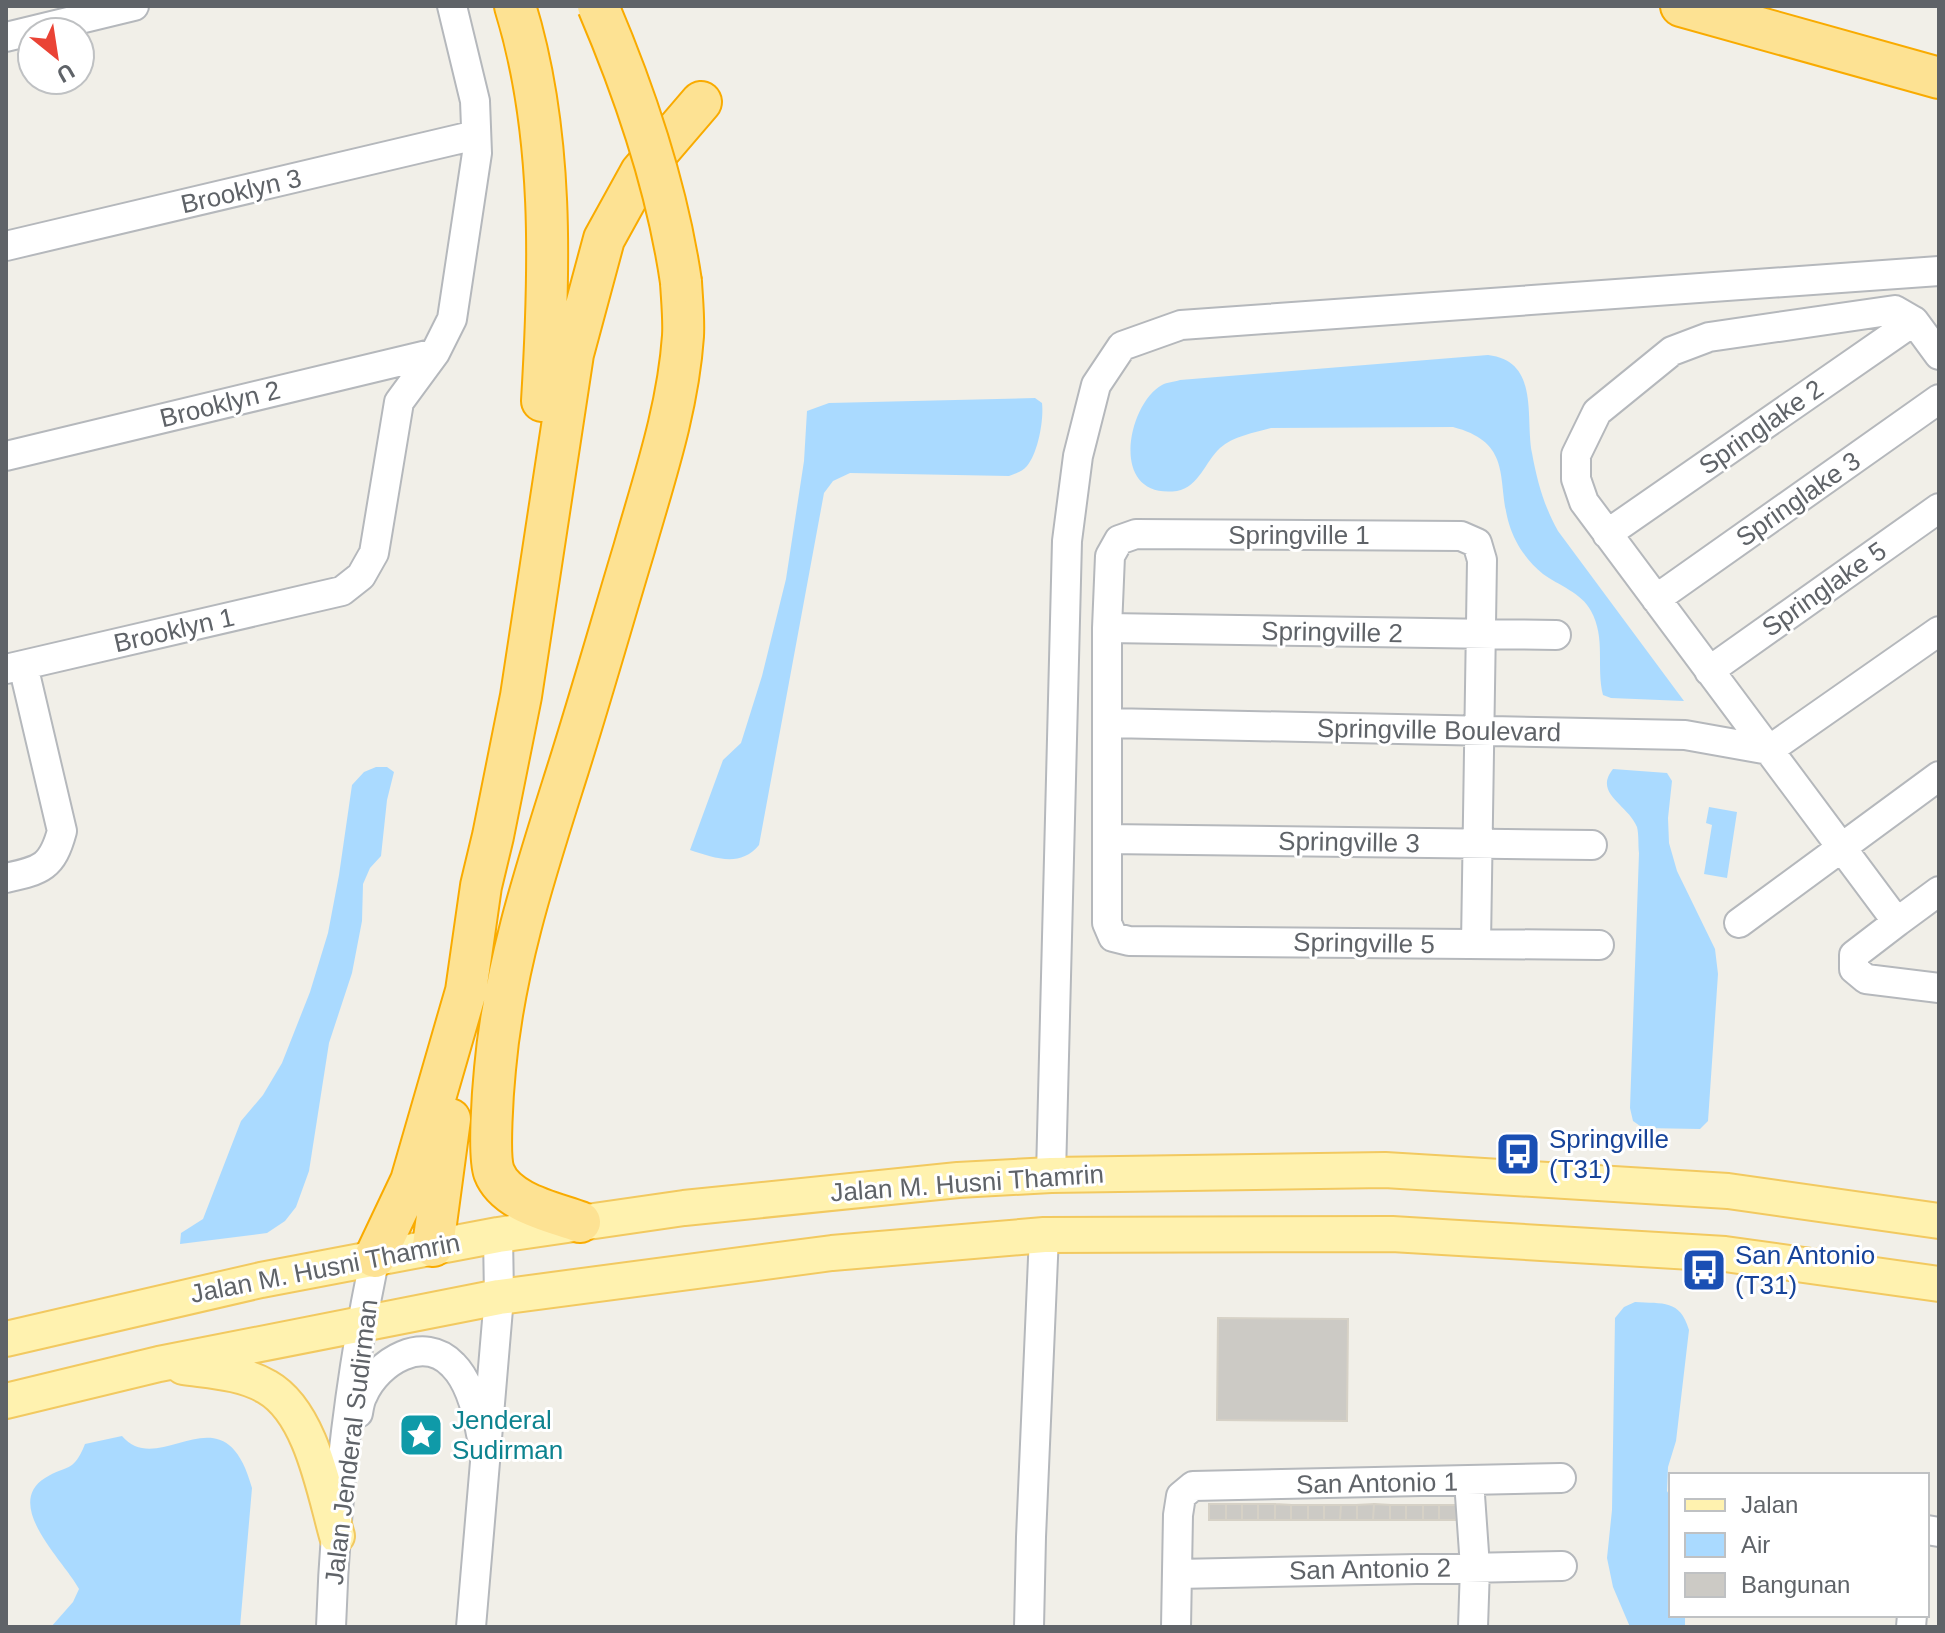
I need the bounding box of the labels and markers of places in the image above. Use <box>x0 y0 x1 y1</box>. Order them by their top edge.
place label: Springville (T31) <box>1549 1124 1669 1184</box>
bus stop icon: Springville (T31) <box>1494 1130 1542 1178</box>
place label: San Antonio (T31) <box>1735 1240 1875 1300</box>
bus stop icon: San Antonio (T31) <box>1680 1246 1728 1294</box>
place label: Jenderal Sudirman <box>452 1405 563 1465</box>
place icon: Jenderal Sudirman <box>397 1411 445 1459</box>

